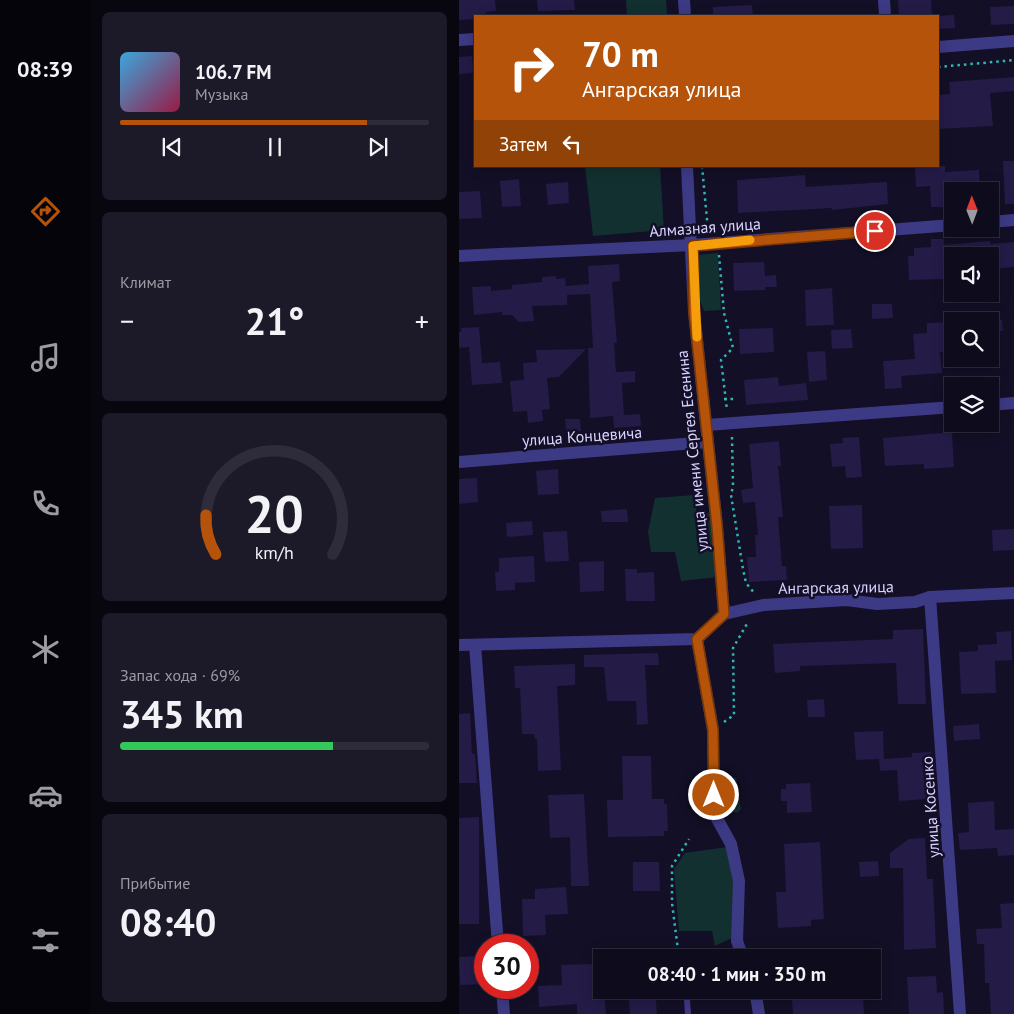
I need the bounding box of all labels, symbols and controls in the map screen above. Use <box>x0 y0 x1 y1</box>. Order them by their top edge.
text: 70 m <box>582 31 659 77</box>
icon: right <box>499 35 564 100</box>
text: 08:39 <box>17 55 73 83</box>
text: 106.7 FM <box>195 60 271 84</box>
text: Ангарская улица <box>582 75 741 103</box>
text: Музыка <box>195 84 248 104</box>
icon: left <box>558 130 586 158</box>
text: Затем <box>499 132 548 156</box>
icon: previous <box>158 133 186 161</box>
icon: pause <box>261 133 289 161</box>
icon: next <box>364 133 392 161</box>
north arrow <box>944 182 999 238</box>
map controls <box>944 182 999 432</box>
icon: directions <box>28 194 63 229</box>
pin <box>854 210 896 252</box>
street label: Алмазная улица <box>649 213 761 241</box>
icon: arrive <box>861 217 889 245</box>
button: sound <box>944 247 999 302</box>
text: Климат <box>120 272 171 292</box>
text: 21° <box>245 296 304 345</box>
text: − <box>120 302 134 339</box>
text: + <box>415 302 429 339</box>
button: search <box>944 312 999 367</box>
icon: music <box>28 340 63 375</box>
street label: улица имени Сергея Есенина <box>671 349 713 553</box>
button: layers <box>944 377 999 432</box>
street label: улица Концевича <box>521 422 643 450</box>
text: 20 <box>245 480 304 547</box>
icon: phone <box>28 486 63 521</box>
text: km/h <box>255 541 294 564</box>
street label: Ангарская улица <box>778 576 894 598</box>
icon: climate <box>28 632 63 667</box>
text: Запас хода · 69% <box>120 665 240 685</box>
text: 345 km <box>120 689 244 738</box>
street label: улица Косенко <box>916 755 944 859</box>
position arrow <box>687 768 739 820</box>
icon: car <box>28 778 63 813</box>
text: Прибытие <box>120 873 190 893</box>
text: 08:40 <box>120 897 216 946</box>
icon: filters <box>28 923 63 958</box>
speed limit sign: 30 <box>474 934 539 999</box>
text: 08:40 · 1 мин · 350 m <box>648 962 826 986</box>

